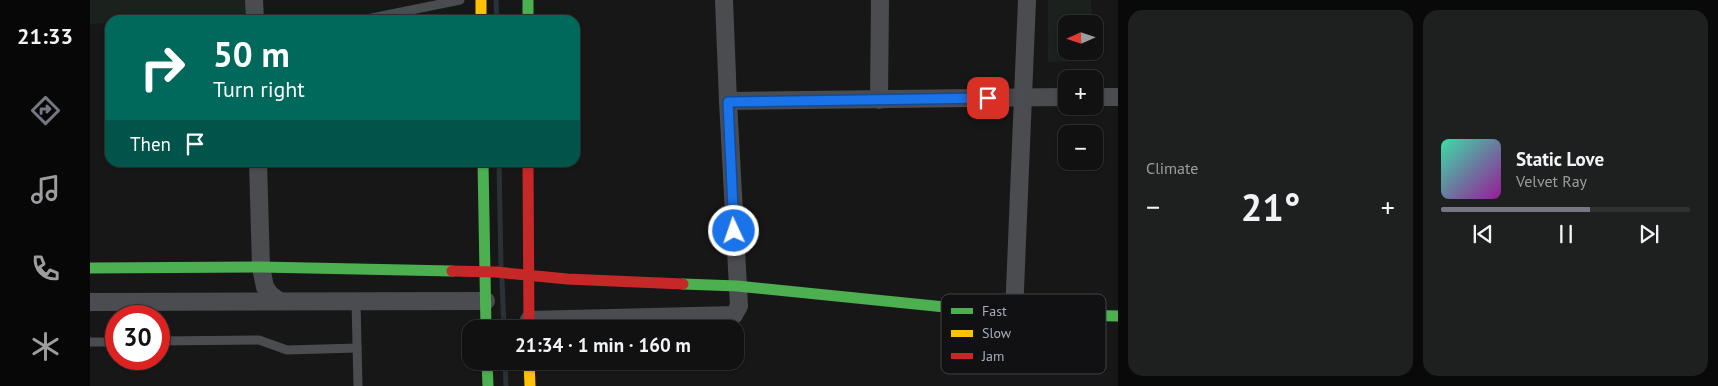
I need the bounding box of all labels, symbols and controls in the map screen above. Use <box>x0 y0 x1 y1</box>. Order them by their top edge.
north arrow <box>1058 15 1102 60</box>
map controls <box>1058 15 1103 170</box>
text: 21:33 <box>17 22 73 50</box>
text: 50 m <box>213 31 290 77</box>
icon: right <box>130 35 195 100</box>
button: + <box>1058 70 1103 115</box>
text: Turn right <box>213 75 305 103</box>
pin <box>967 77 1009 119</box>
icon: arrive <box>974 84 1002 112</box>
icon: directions <box>28 93 63 128</box>
button: − <box>1058 125 1103 170</box>
icon: arrive <box>181 130 209 158</box>
text: Then <box>130 132 171 156</box>
text: Static Love <box>1516 147 1604 171</box>
text: Climate <box>1146 158 1198 178</box>
text: Velvet Ray <box>1516 171 1587 191</box>
icon: music <box>28 172 63 207</box>
text: 21° <box>1241 182 1300 231</box>
text: − <box>1146 188 1160 225</box>
text: + <box>1381 188 1395 225</box>
position arrow <box>707 204 759 256</box>
icon: previous <box>1469 220 1497 248</box>
icon: pause <box>1552 220 1580 248</box>
icon: next <box>1635 220 1663 248</box>
icon: phone <box>28 251 63 286</box>
legend <box>941 294 1106 374</box>
text: Fast <box>982 302 1007 320</box>
speed limit sign: 30 <box>105 305 170 370</box>
text: Slow <box>982 324 1012 342</box>
icon: climate <box>28 329 63 364</box>
text: 21:34 · 1 min · 160 m <box>515 333 691 357</box>
text: Jam <box>981 347 1004 365</box>

